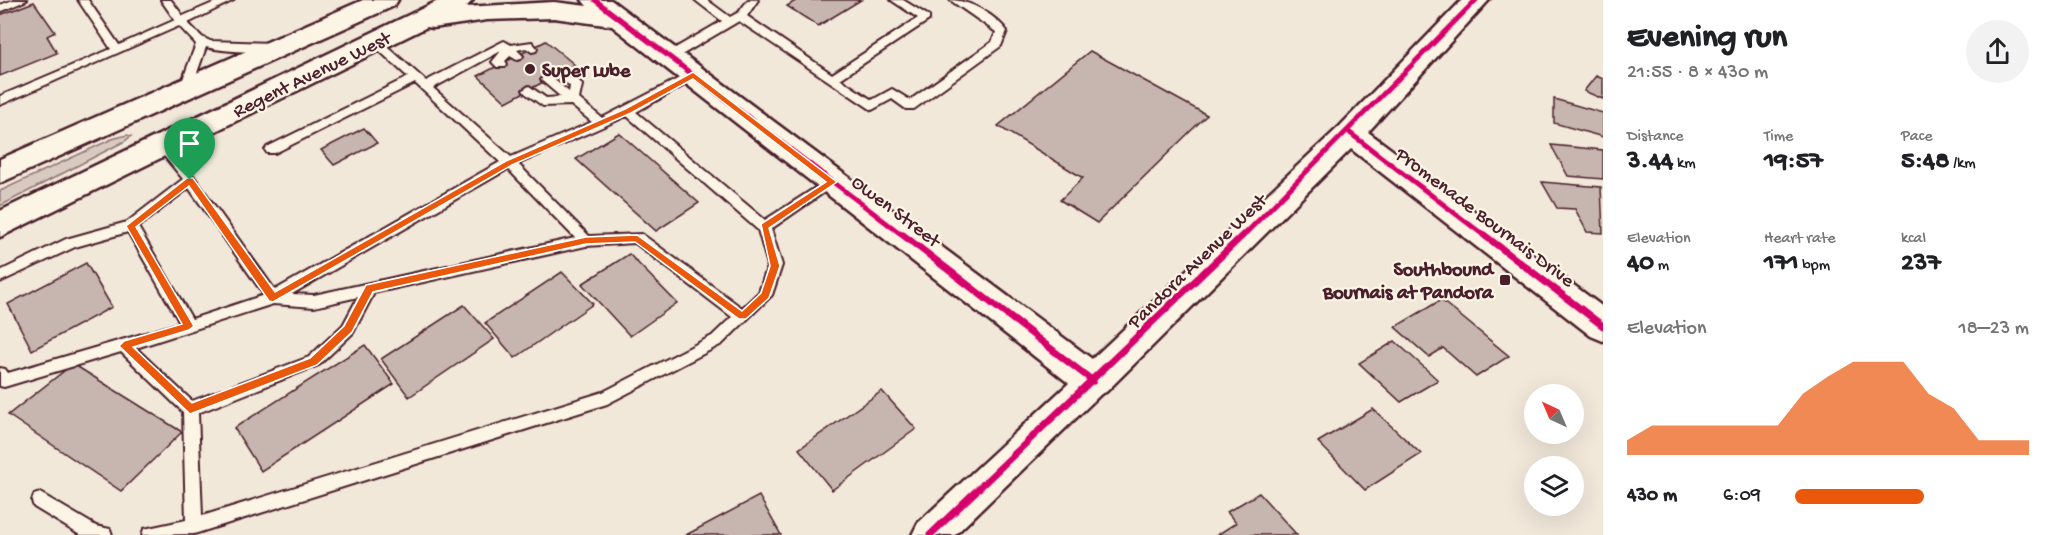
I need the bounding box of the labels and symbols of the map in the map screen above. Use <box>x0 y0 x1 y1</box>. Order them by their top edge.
street label: Regent Avenue West <box>230 27 397 124</box>
place label: Super Lube <box>542 61 631 84</box>
marker: Super Lube <box>523 62 537 76</box>
pin <box>164 118 215 180</box>
street label: Promenade Bournais Drive <box>1389 143 1578 294</box>
street label: Owen Street <box>846 172 945 255</box>
street label: Pandora Avenue West <box>1123 189 1274 336</box>
place label: Southbound Bournais at Pandora <box>1322 260 1495 306</box>
marker: Southbound Bournais at Pandora <box>1498 273 1512 287</box>
north arrow <box>1524 384 1584 444</box>

